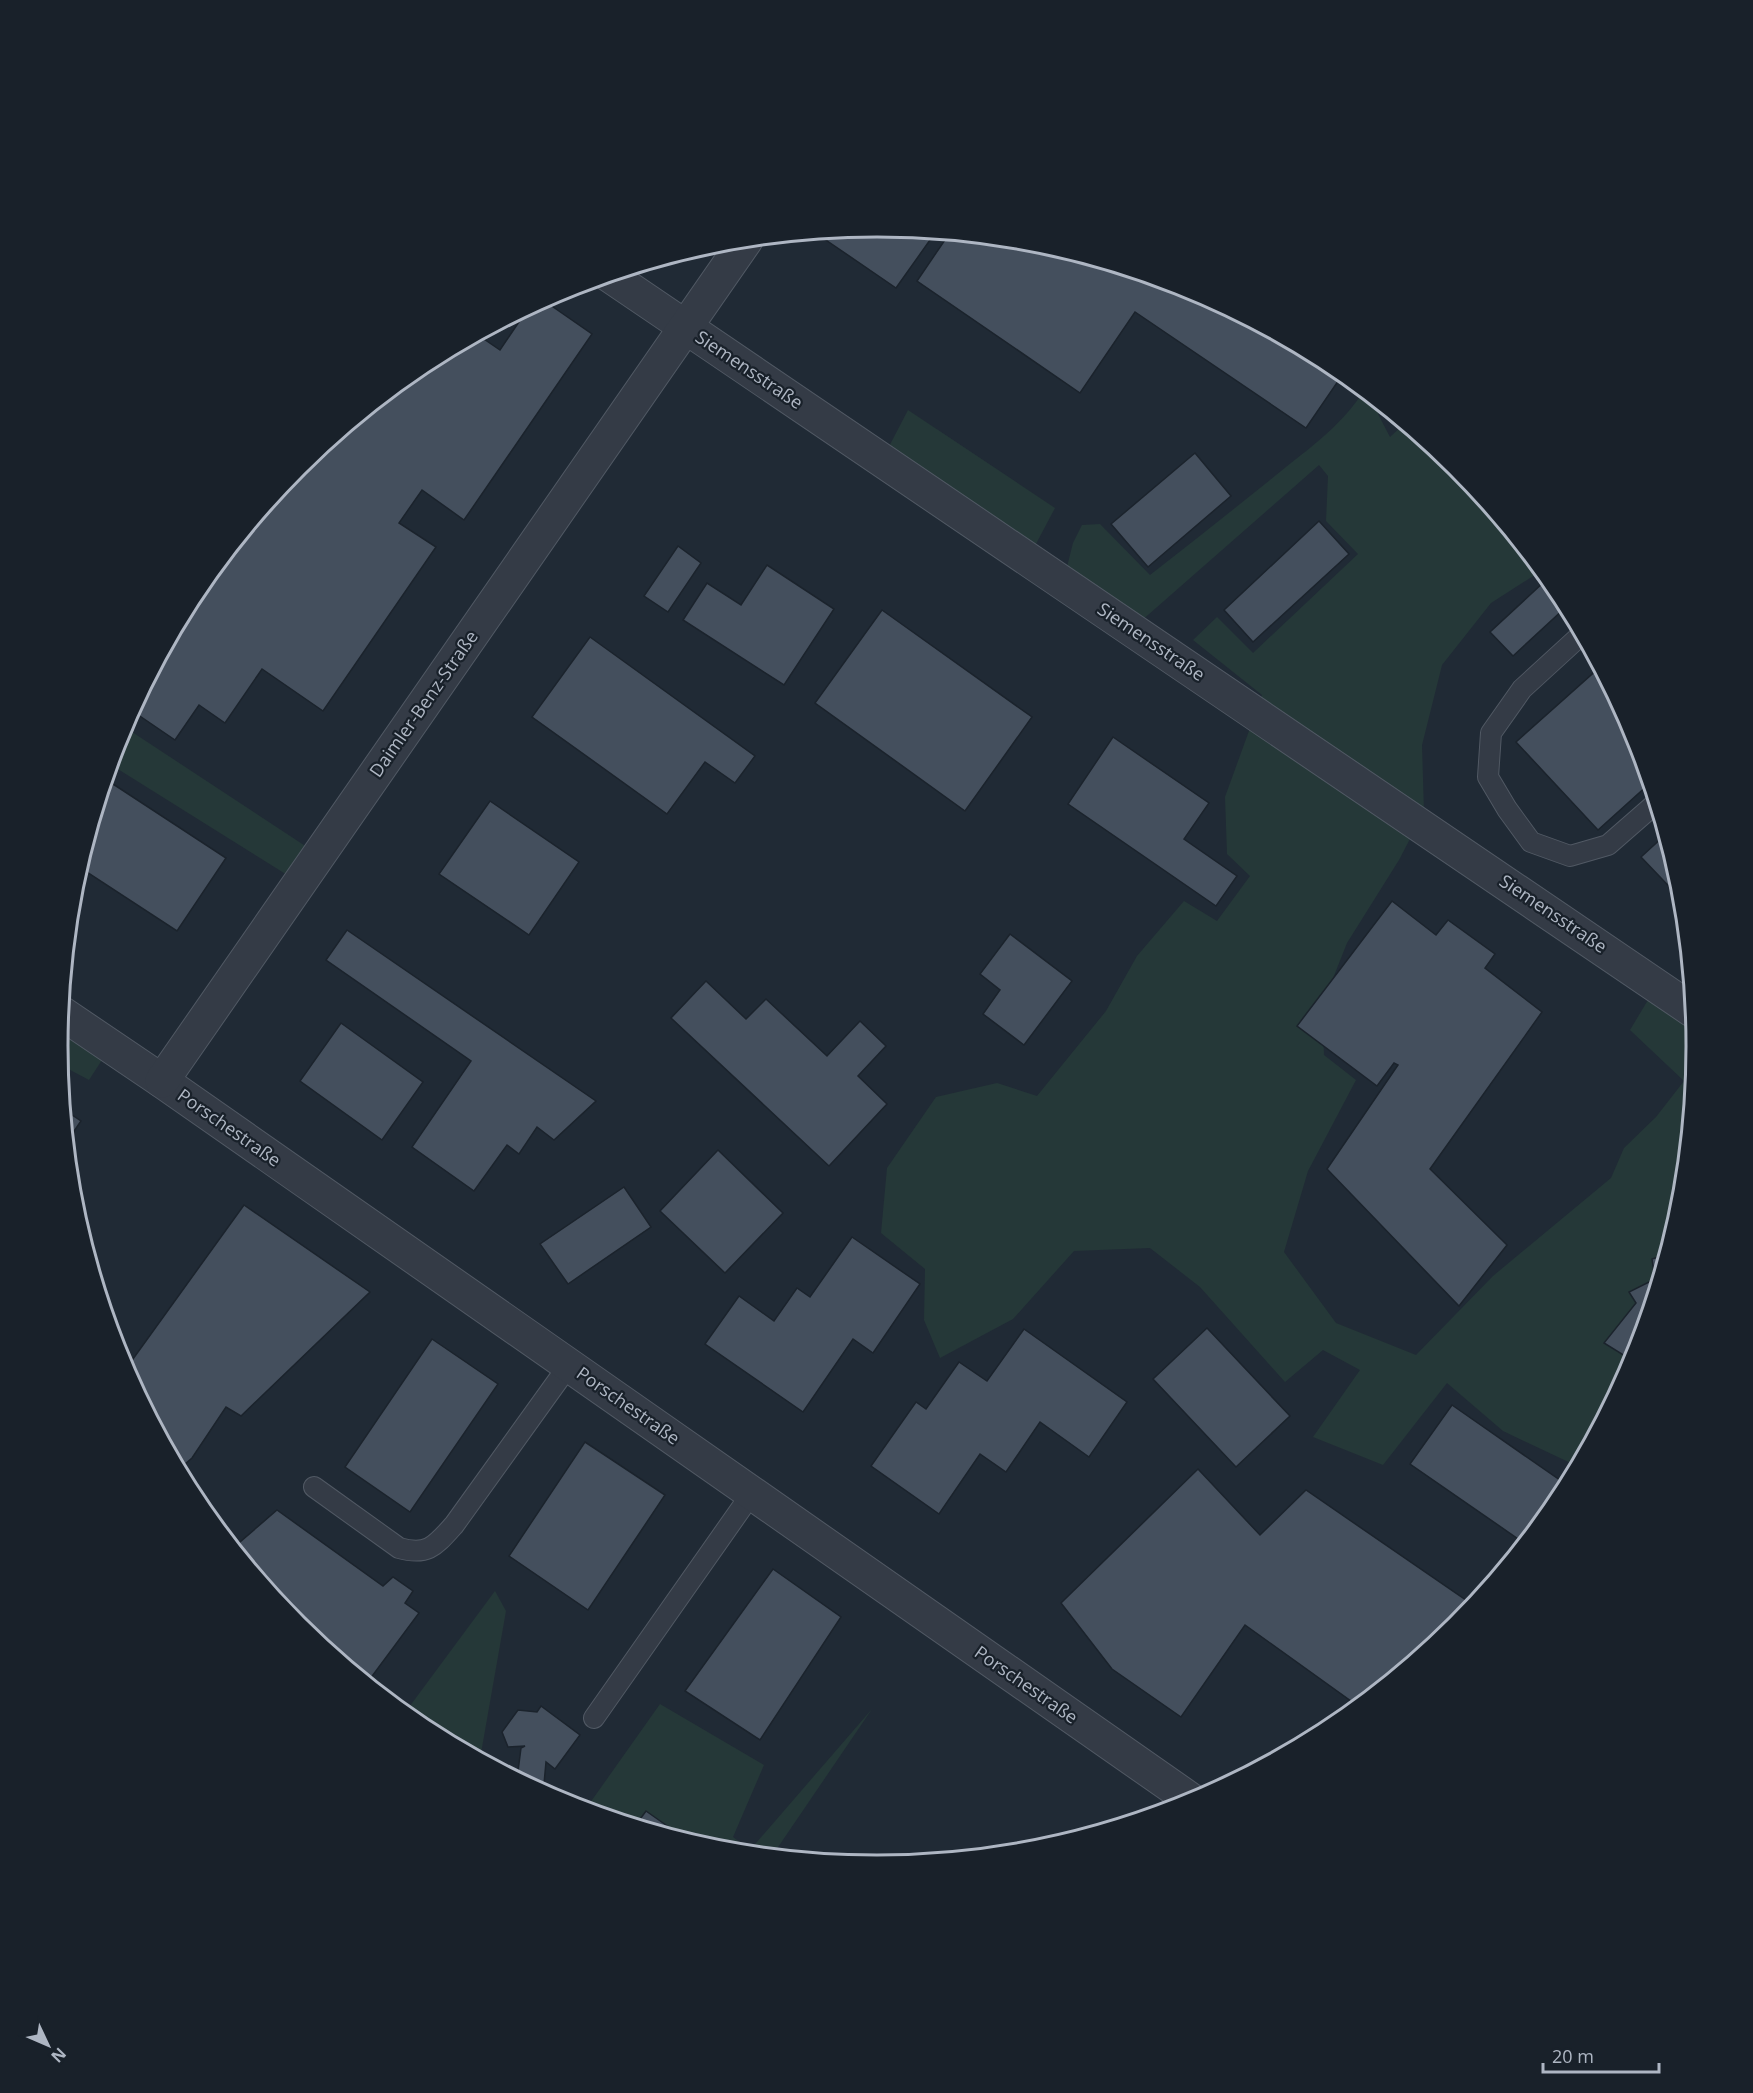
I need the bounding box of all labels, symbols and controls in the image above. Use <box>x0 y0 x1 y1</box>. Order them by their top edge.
street label: Siemensstraße <box>691 324 808 414</box>
street label: Siemensstraße <box>1093 596 1210 686</box>
street label: Daimler-Benz-Straße <box>363 625 483 782</box>
street label: Siemensstraße <box>1495 868 1612 958</box>
street label: Porschestraße <box>173 1083 286 1172</box>
street label: Porschestraße <box>572 1361 685 1450</box>
street label: Porschestraße <box>970 1640 1083 1729</box>
north arrow <box>18 2015 78 2075</box>
scale bar <box>1543 2036 1658 2074</box>
text: N <box>46 2043 71 2068</box>
text: 20 m <box>1552 2044 1594 2068</box>

